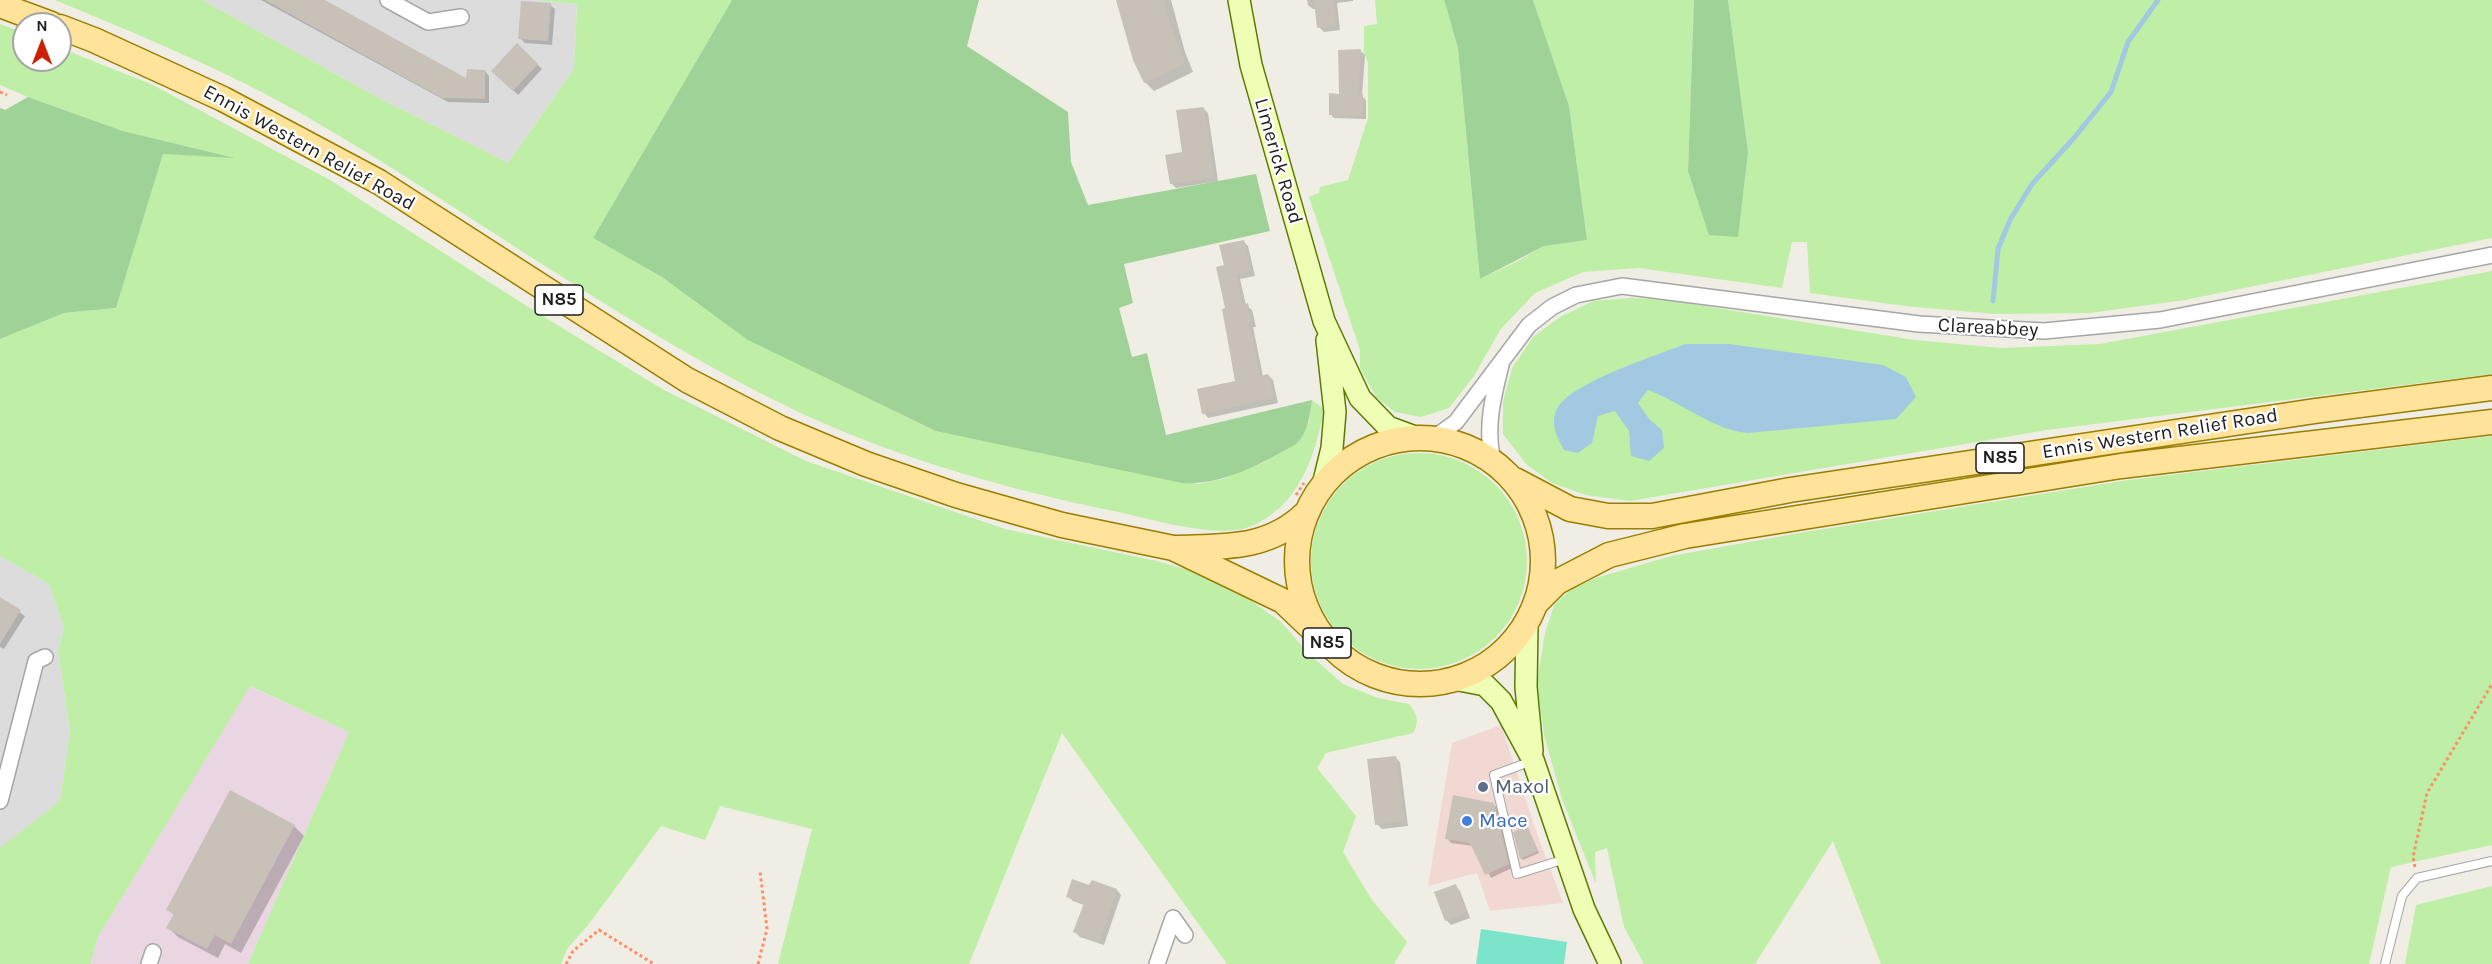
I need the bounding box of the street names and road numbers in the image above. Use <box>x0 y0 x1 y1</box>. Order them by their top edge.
street label: Ennis Western Relief Road <box>199 80 419 216</box>
street label: Limerick Road <box>1249 95 1307 227</box>
road number: N85 <box>535 285 583 315</box>
street label: Clareabbey <box>1937 313 2039 343</box>
street label: Ennis Western Relief Road <box>2040 403 2280 465</box>
road number: N85 <box>1976 443 2024 473</box>
road number: N85 <box>1303 628 1351 658</box>

